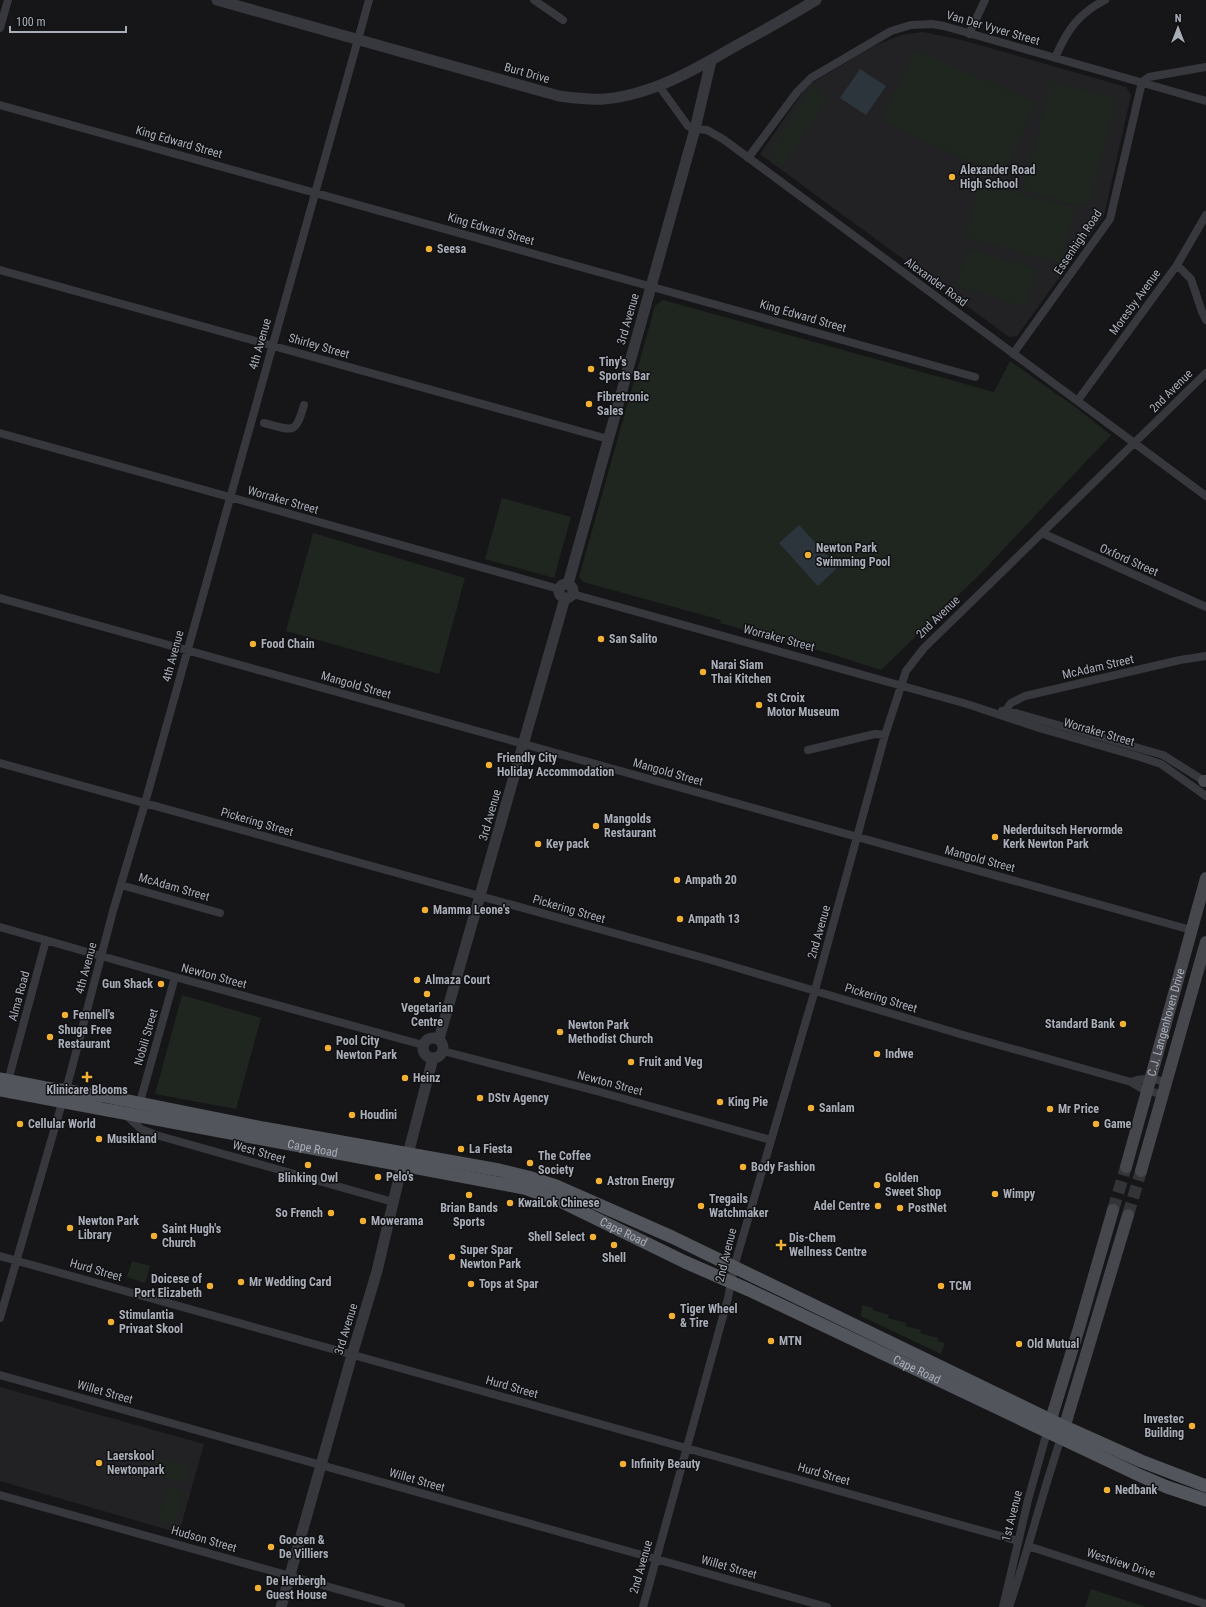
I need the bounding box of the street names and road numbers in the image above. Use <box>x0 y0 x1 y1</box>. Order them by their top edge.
street label: Van Der Vyver Street <box>945 8 1042 48</box>
street label: Burt Drive <box>503 60 552 86</box>
street label: King Edward Street <box>134 123 224 161</box>
street label: Essenhigh Road <box>1051 207 1105 277</box>
street label: King Edward Street <box>446 210 536 248</box>
street label: Alexander Road <box>902 255 970 309</box>
street label: Moresby Avenue <box>1106 266 1164 338</box>
street label: 3rd Avenue <box>614 291 642 346</box>
street label: King Edward Street <box>758 297 848 335</box>
street label: 4th Avenue <box>246 316 274 371</box>
street label: Shirley Street <box>287 331 351 361</box>
street label: 2nd Avenue <box>1147 366 1196 415</box>
street label: Worraker Street <box>246 483 321 517</box>
street label: Oxford Street <box>1098 541 1161 579</box>
street label: 2nd Avenue <box>913 593 963 641</box>
street label: Worraker Street <box>742 622 817 654</box>
street label: 4th Avenue <box>159 628 187 683</box>
street label: McAdam Street <box>1061 652 1136 682</box>
street label: Mangold Street <box>319 668 393 702</box>
street label: Worraker Street <box>1062 715 1137 749</box>
street label: Mangold Street <box>631 755 705 789</box>
street label: 3rd Avenue <box>476 787 504 842</box>
street label: Pickering Street <box>219 805 295 839</box>
street label: Mangold Street <box>943 843 1017 875</box>
street label: McAdam Street <box>137 870 212 904</box>
street label: Pickering Street <box>531 892 607 926</box>
street label: 2nd Avenue <box>805 903 833 960</box>
street label: 4th Avenue <box>72 940 100 995</box>
street label: Newton Street <box>180 961 249 992</box>
street label: C.J. Langenhoven Drive <box>1144 967 1188 1078</box>
street label: Alma Road <box>6 969 32 1023</box>
street label: Pickering Street <box>843 980 919 1016</box>
street label: Nobili Street <box>131 1007 161 1067</box>
street label: Newton Street <box>576 1068 645 1099</box>
street label: Cape Road <box>286 1137 339 1160</box>
street label: West Street <box>231 1138 288 1166</box>
street label: Cape Road <box>598 1215 650 1249</box>
street label: 2nd Avenue <box>713 1226 740 1283</box>
street label: Hurd Street <box>68 1256 124 1284</box>
street label: 3rd Avenue <box>332 1301 361 1356</box>
street label: Cape Road <box>891 1352 943 1387</box>
street label: Hurd Street <box>484 1373 540 1401</box>
street label: Willet Street <box>75 1377 135 1407</box>
street label: Hurd Street <box>796 1460 852 1488</box>
street label: Willet Street <box>387 1465 447 1495</box>
street label: 1st Avenue <box>999 1489 1025 1543</box>
street label: Hudson Street <box>170 1523 239 1555</box>
street label: 2nd Avenue <box>627 1538 655 1595</box>
street label: Westview Drive <box>1085 1545 1158 1581</box>
street label: Willet Street <box>699 1552 759 1582</box>

